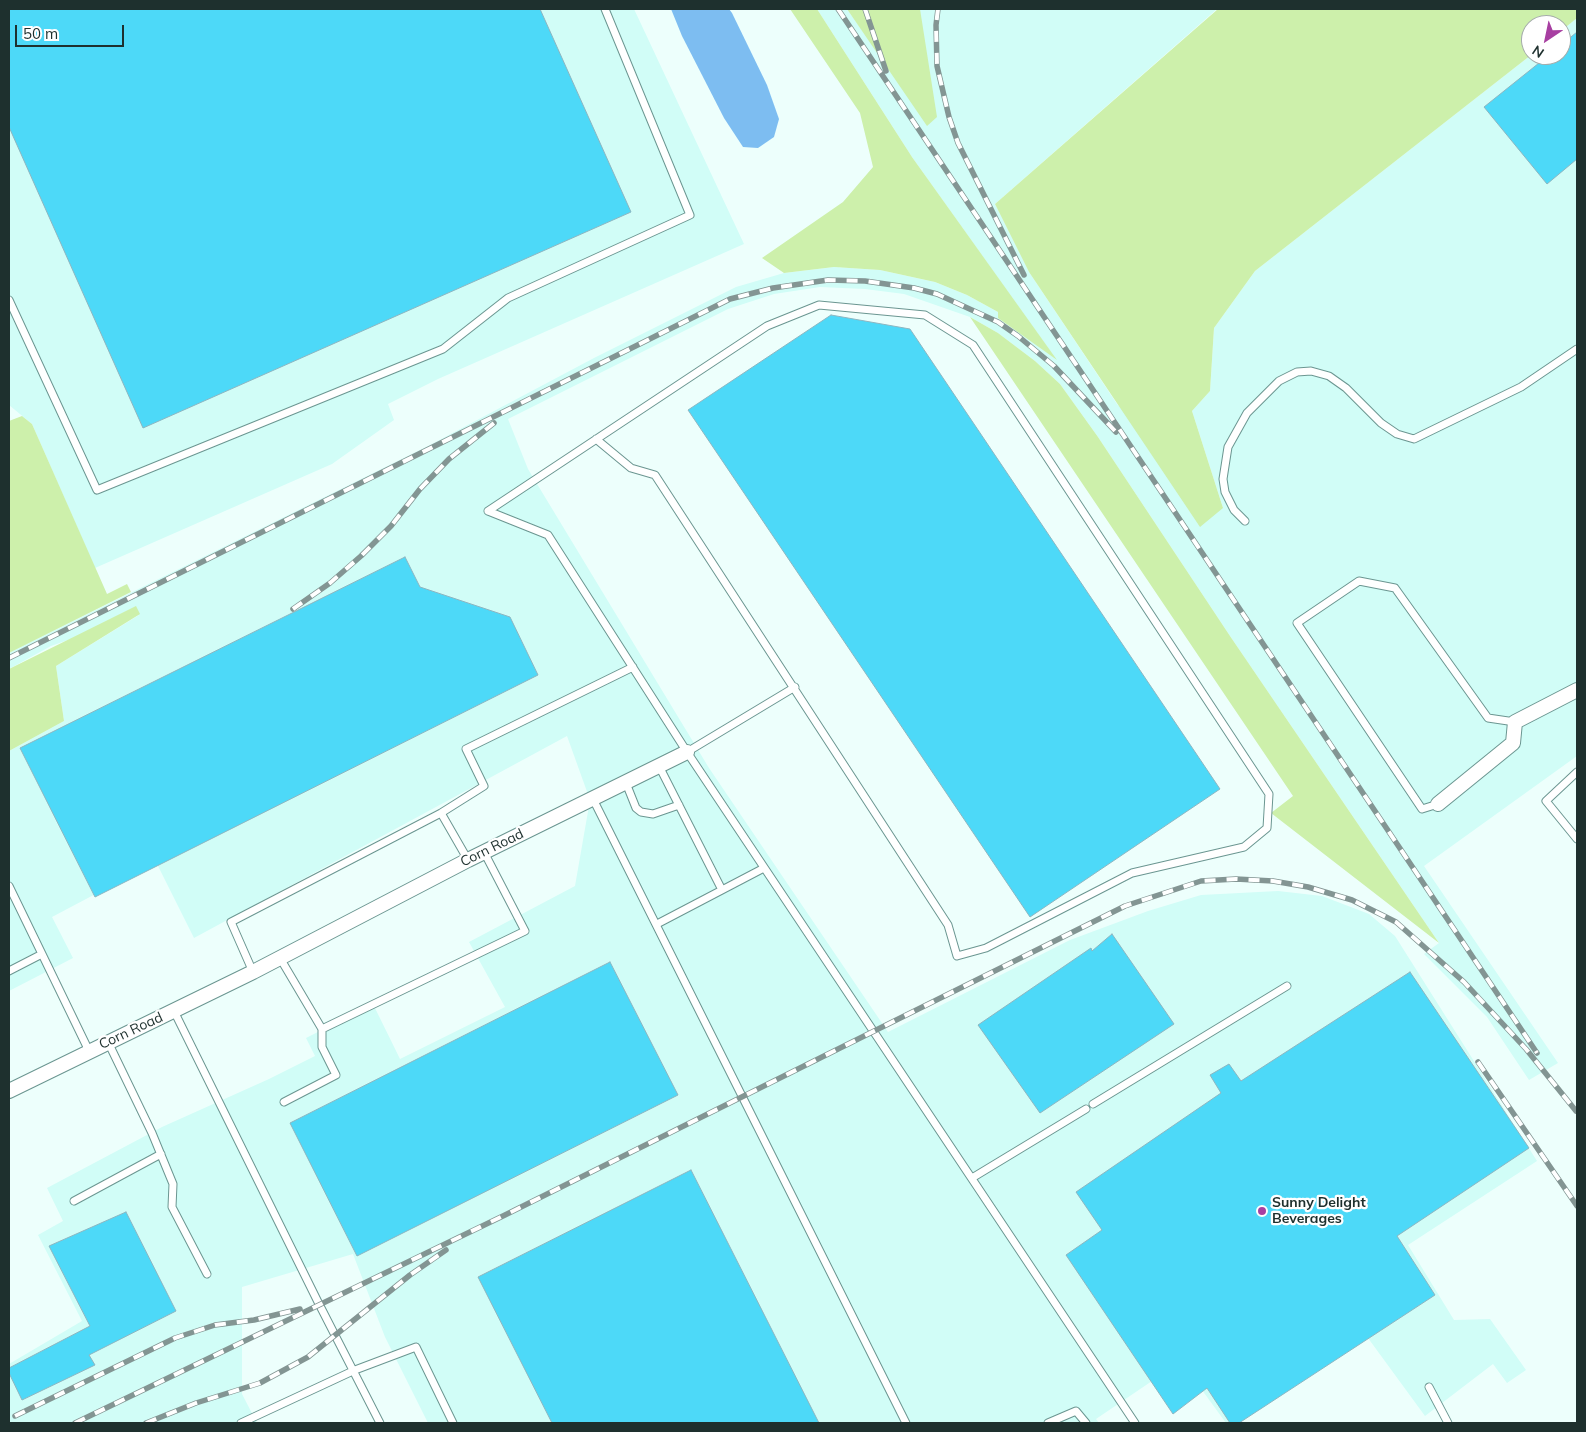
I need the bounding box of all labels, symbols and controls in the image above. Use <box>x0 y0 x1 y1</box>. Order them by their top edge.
scale bar <box>18 15 126 47</box>
north arrow <box>1521 15 1571 65</box>
text: 50 m <box>23 24 58 43</box>
text: N <box>1529 41 1548 62</box>
street label: Corn Road <box>458 825 526 871</box>
street label: Corn Road <box>96 1009 166 1053</box>
place label: Sunny Delight Beverages <box>1272 1195 1366 1228</box>
marker: Sunny Delight Beverages <box>1256 1205 1268 1217</box>

